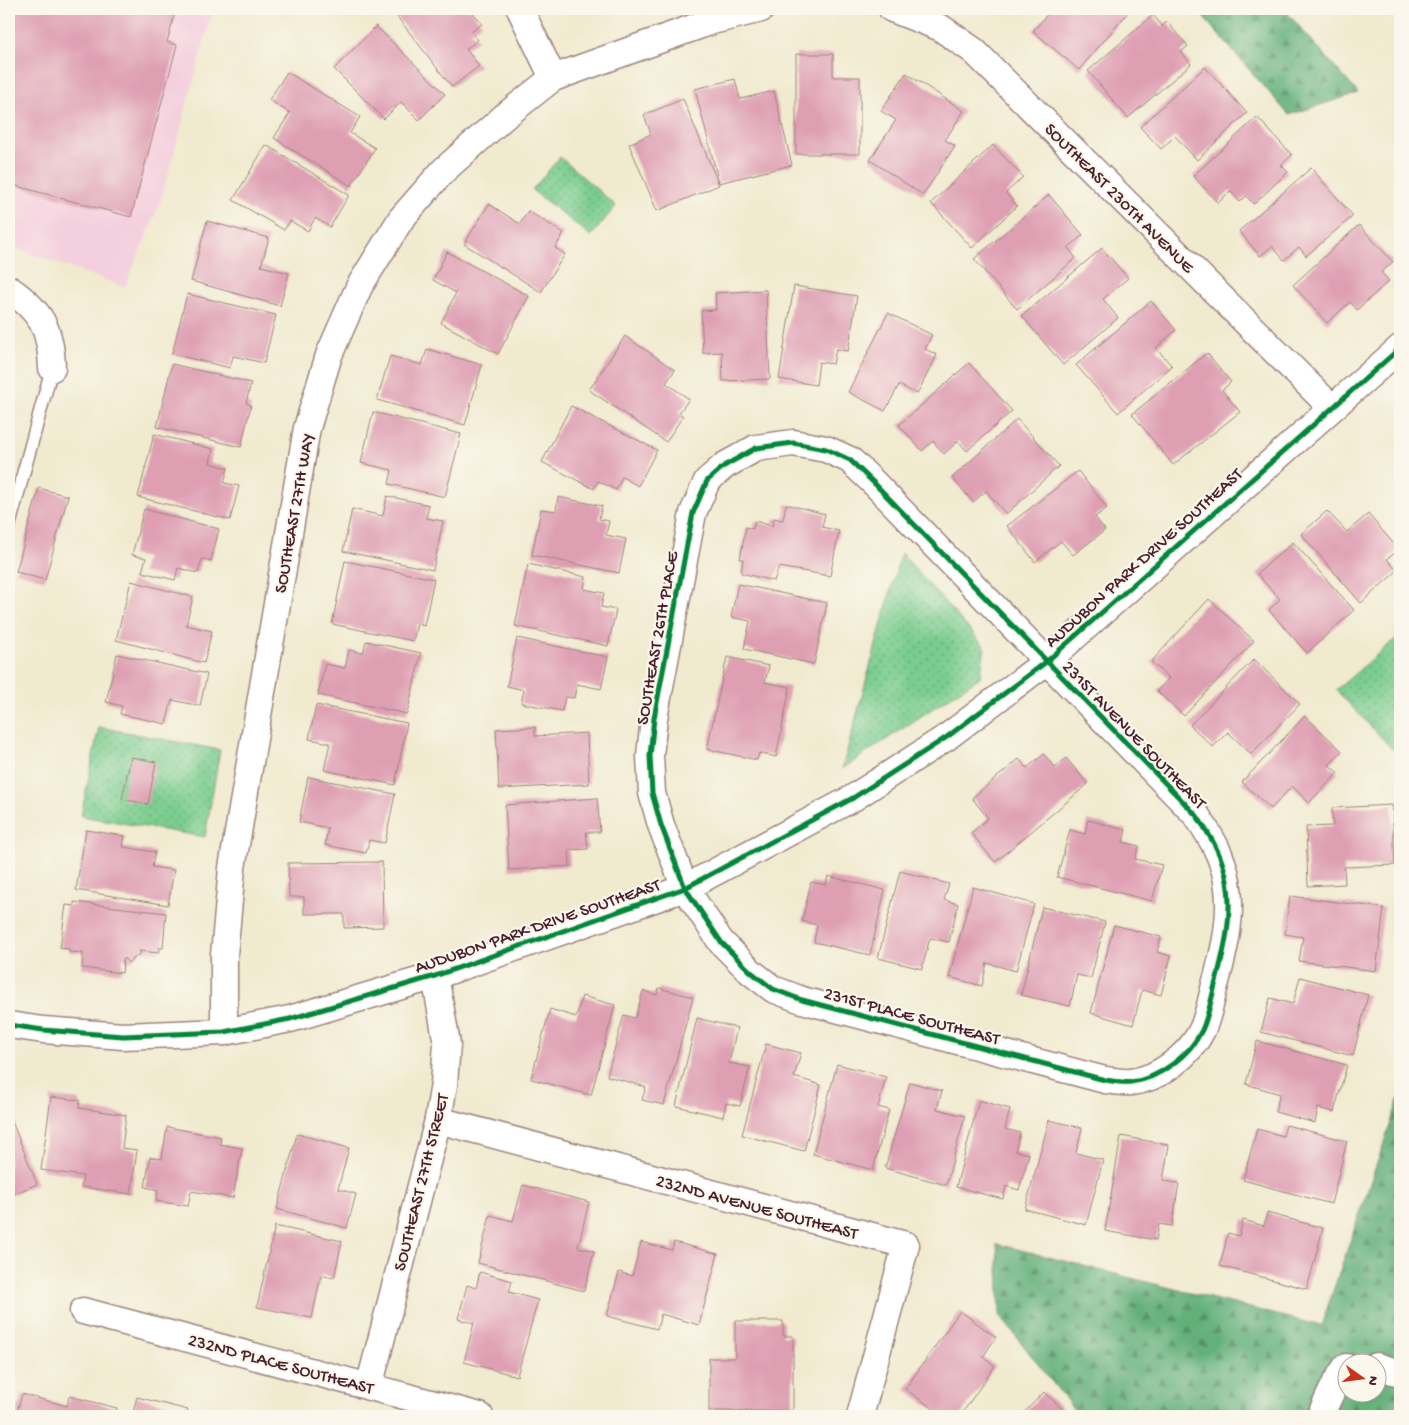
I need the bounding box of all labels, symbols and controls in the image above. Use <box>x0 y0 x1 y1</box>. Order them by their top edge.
street label: SOUTHEAST 230TH AVENUE <box>1039 119 1198 279</box>
street label: SOUTHEAST 27TH WAY <box>271 432 320 595</box>
street label: AUDUBON PARK DRIVE SOUTHEAST <box>1042 464 1248 653</box>
street label: SOUTHEAST 26TH PLACE <box>633 549 684 727</box>
street label: 231ST AVENUE SOUTHEAST <box>1057 657 1210 815</box>
street label: AUDUBON PARK DRIVE SOUTHEAST <box>412 875 664 979</box>
street label: 231ST PLACE SOUTHEAST <box>821 984 1003 1051</box>
street label: SOUTHEAST 27TH STREET <box>390 1091 455 1273</box>
street label: 232ND AVENUE SOUTHEAST <box>653 1171 861 1246</box>
street label: 232ND PLACE SOUTHEAST <box>185 1331 376 1401</box>
north arrow <box>1336 1352 1386 1402</box>
text: N <box>1363 1374 1382 1387</box>

